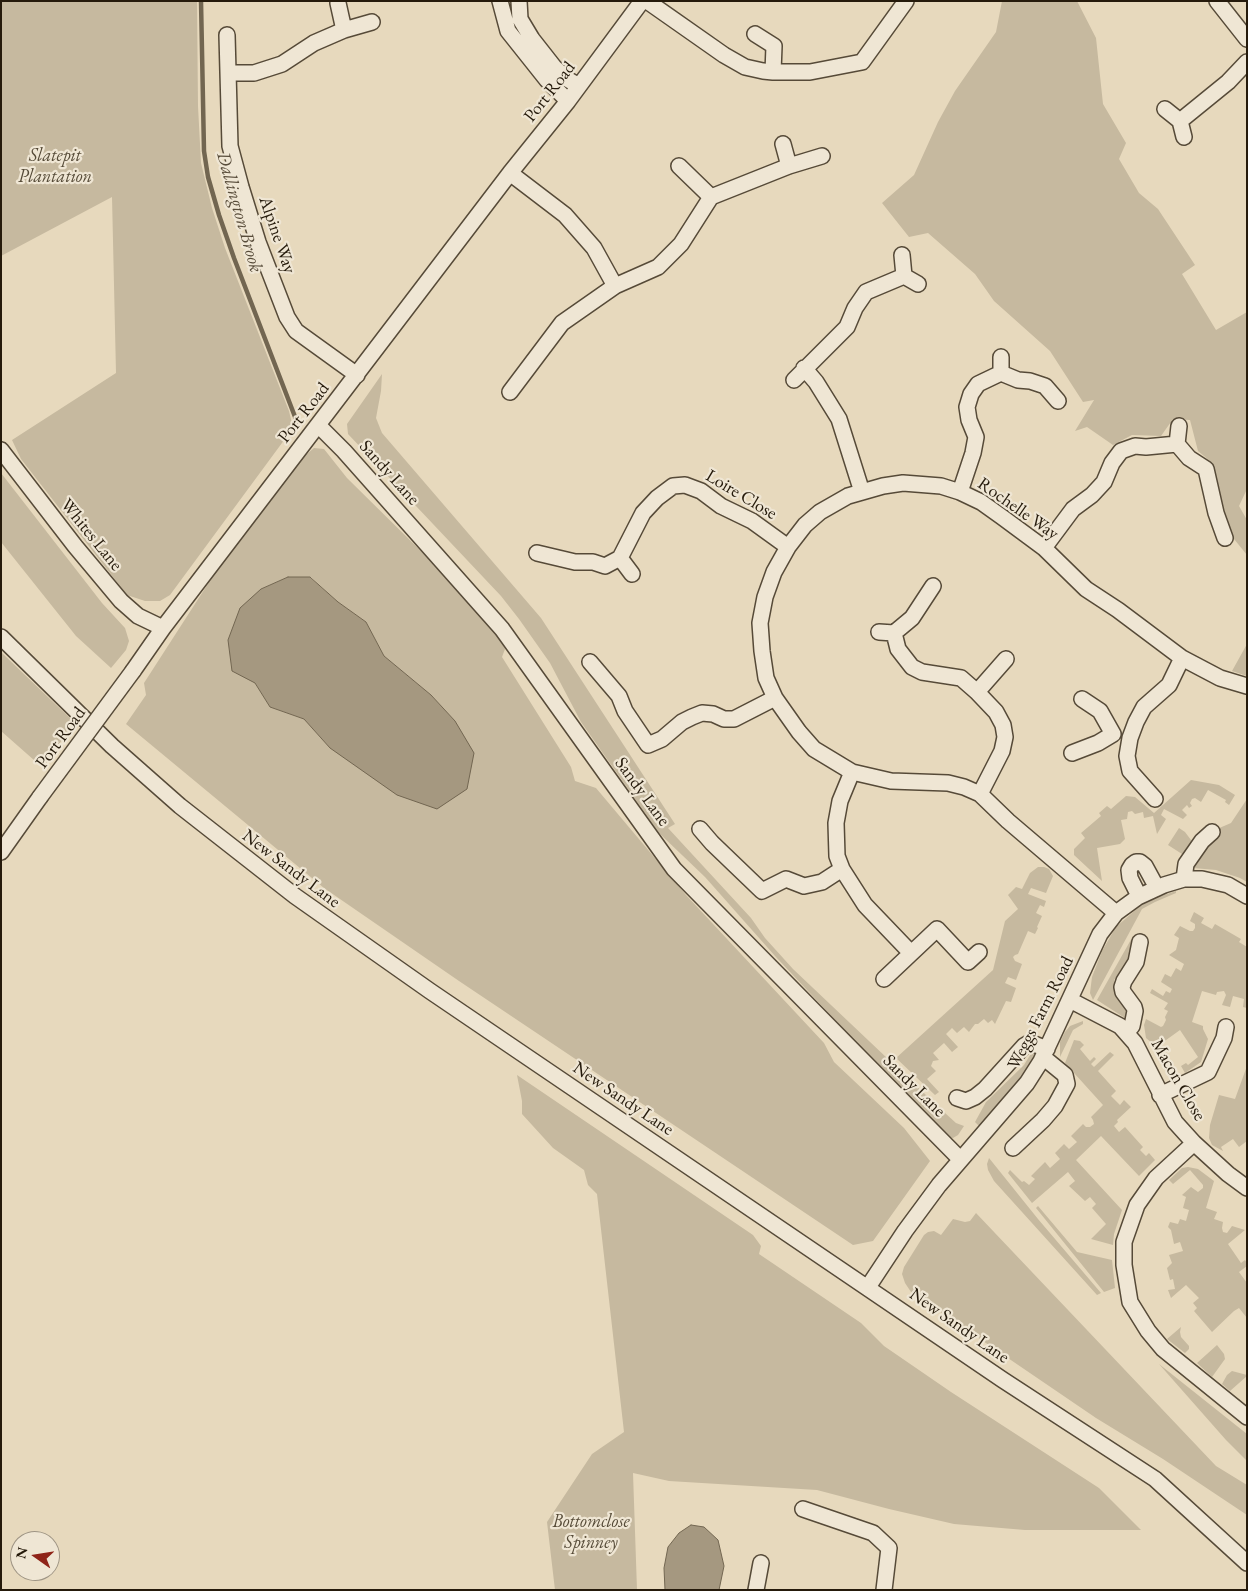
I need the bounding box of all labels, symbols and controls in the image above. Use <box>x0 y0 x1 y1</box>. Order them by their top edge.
street label: Port Road <box>520 57 580 127</box>
park label: Slatepit Plantation <box>18 145 92 188</box>
water label: Dallington Brook <box>211 149 267 275</box>
street label: Alpine Way <box>254 194 300 276</box>
street label: Port Road <box>274 378 334 448</box>
street label: Sandy Lane <box>354 436 424 510</box>
street label: Loire Close <box>701 465 781 525</box>
street label: Rochelle Way <box>973 473 1063 545</box>
street label: Whites Lane <box>55 495 127 575</box>
street label: Port Road <box>31 703 91 773</box>
street label: Sandy Lane <box>610 753 674 831</box>
street label: New Sandy Lane <box>238 825 344 913</box>
street label: Weggs Farm Road <box>1003 953 1079 1073</box>
street label: Macon Close <box>1146 1035 1210 1125</box>
street label: Sandy Lane <box>878 1050 950 1122</box>
street label: New Sandy Lane <box>568 1057 678 1141</box>
street label: New Sandy Lane <box>905 1284 1013 1368</box>
park label: Bottomclose Spinney <box>552 1511 630 1554</box>
north arrow <box>10 1531 60 1581</box>
text: N <box>11 1545 31 1560</box>

